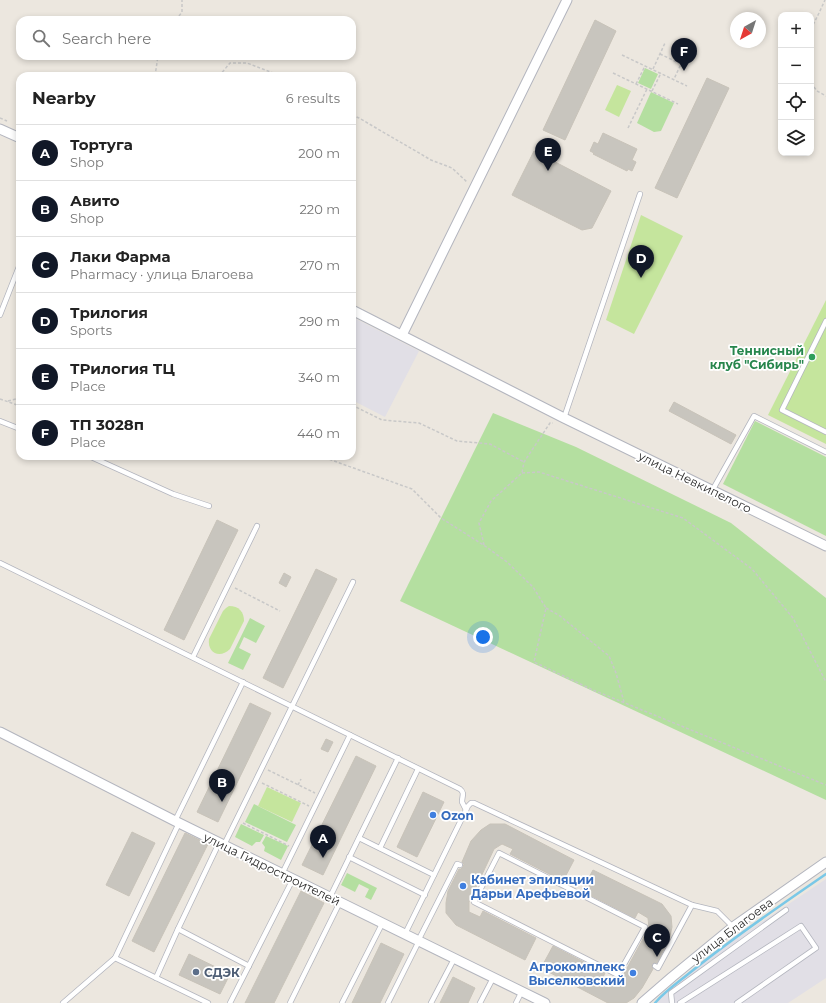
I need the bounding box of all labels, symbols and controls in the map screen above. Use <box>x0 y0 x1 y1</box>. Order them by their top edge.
north arrow <box>730 12 766 48</box>
map controls <box>778 12 814 156</box>
button: + <box>778 12 814 48</box>
search box <box>16 16 356 60</box>
icon: search <box>30 27 52 49</box>
text: Search here <box>62 29 151 48</box>
pin: F <box>671 38 697 71</box>
button: − <box>778 48 814 84</box>
button: locate <box>778 84 814 120</box>
text: Nearby <box>32 88 96 108</box>
text: 6 results <box>286 90 340 106</box>
button: layers <box>778 120 814 156</box>
text: Тортуга <box>70 135 133 154</box>
pin: E <box>535 138 561 171</box>
text: A <box>40 145 50 161</box>
text: 200 m <box>298 145 340 161</box>
text: Shop <box>70 154 104 170</box>
text: Авито <box>70 191 119 210</box>
text: B <box>40 201 50 217</box>
text: 220 m <box>299 201 340 217</box>
text: Shop <box>70 210 104 226</box>
pin: D <box>628 245 654 278</box>
text: Лаки Фарма <box>70 247 171 266</box>
text: C <box>40 257 50 273</box>
text: 270 m <box>299 257 340 273</box>
text: Pharmacy · улица Благоева <box>70 266 253 282</box>
text: Трилогия <box>70 303 148 322</box>
text: D <box>40 313 50 329</box>
text: 290 m <box>299 313 340 329</box>
text: Sports <box>70 322 112 338</box>
place label: Теннисный клуб "Сибирь" <box>710 343 804 372</box>
marker: Теннисный клуб "Сибирь" <box>807 352 817 362</box>
text: ТРилогия ТЦ <box>70 359 175 378</box>
text: E <box>41 369 49 385</box>
text: 340 m <box>298 369 340 385</box>
text: Place <box>70 378 106 394</box>
text: ТП 3028п <box>70 415 144 434</box>
text: F <box>41 425 49 441</box>
text: 440 m <box>297 425 340 441</box>
text: Place <box>70 434 106 450</box>
street label: улица Невкипелого <box>635 448 754 516</box>
your location <box>473 627 493 647</box>
pin: B <box>209 769 235 802</box>
place label: Ozon <box>441 808 474 823</box>
marker: Ozon <box>428 810 438 820</box>
pin: A <box>310 825 336 858</box>
street label: улица Гидростроителей <box>200 829 343 909</box>
place label: Кабинет эпиляции Дарьи Арефьевой <box>471 872 594 901</box>
marker: Кабинет эпиляции Дарьи Арефьевой <box>458 881 468 891</box>
street label: улица Благоева <box>687 894 776 966</box>
pin: C <box>644 924 670 957</box>
place label: Агрокомплекс Выселковский <box>528 959 625 988</box>
place label: СДЭК <box>204 965 240 980</box>
marker: СДЭК <box>191 967 201 977</box>
marker: Агрокомплекс Выселковский <box>628 968 638 978</box>

